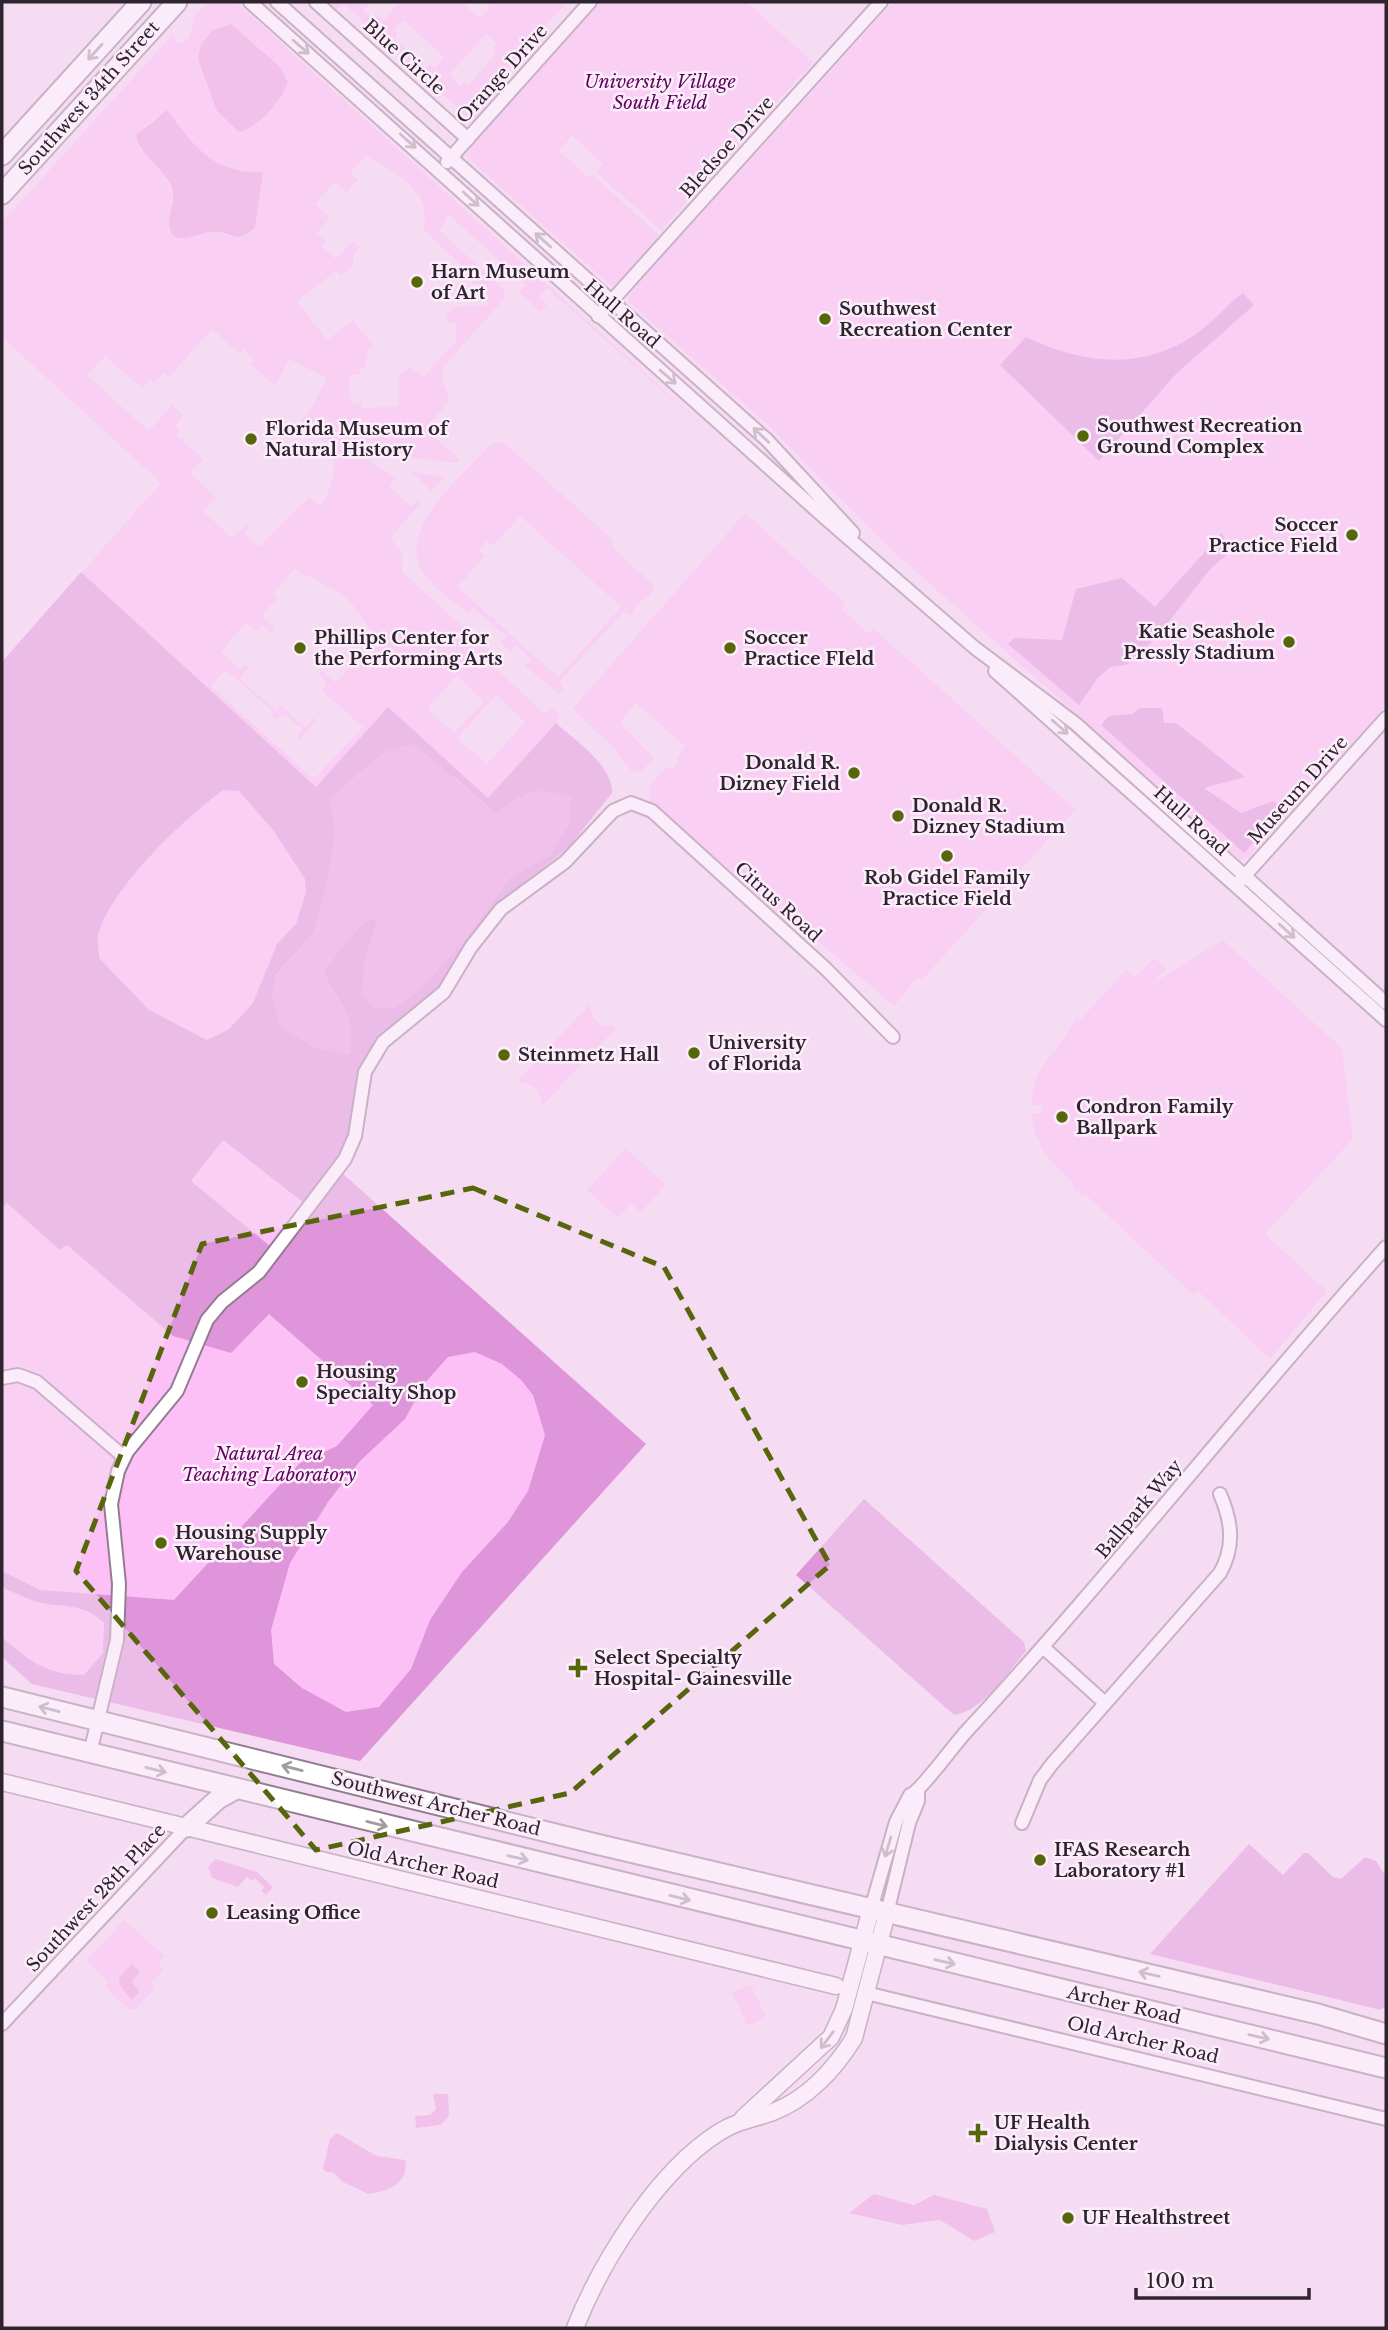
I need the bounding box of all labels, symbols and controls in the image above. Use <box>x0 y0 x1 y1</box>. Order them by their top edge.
street label: Blue Circle <box>359 15 449 99</box>
street label: Southwest 34th Street <box>14 16 164 180</box>
street label: Orange Drive <box>452 20 552 128</box>
one-way arrow <box>292 39 310 55</box>
one-way arrow <box>87 43 104 60</box>
park label: University Village South Field <box>584 71 736 114</box>
street label: Bledsoe Drive <box>676 92 778 202</box>
one-way arrow <box>399 133 417 149</box>
one-way arrow <box>462 191 479 208</box>
one-way arrow <box>535 231 552 248</box>
place label: Harn Museum of Art <box>431 261 570 304</box>
marker: Harn Museum of Art <box>409 274 425 290</box>
street label: Hull Road <box>580 275 664 353</box>
place label: Southwest Recreation Center <box>839 298 1012 341</box>
marker: Southwest Recreation Center <box>817 311 833 327</box>
one-way arrow <box>659 369 677 385</box>
place label: Southwest Recreation Ground Complex <box>1097 415 1302 458</box>
place label: Florida Museum of Natural History <box>265 418 450 461</box>
one-way arrow <box>752 427 770 443</box>
marker: Southwest Recreation Ground Complex <box>1075 428 1091 444</box>
marker: Florida Museum of Natural History <box>243 431 259 447</box>
place label: Soccer Practice Field <box>1208 514 1339 557</box>
marker: Soccer Practice Field <box>1344 527 1360 543</box>
place label: Katie Seashole Pressly Stadium <box>1123 621 1275 664</box>
place label: Phillips Center for the Performing Arts <box>314 627 503 670</box>
place label: Soccer Practice FIeld <box>744 627 875 670</box>
marker: Katie Seashole Pressly Stadium <box>1281 634 1297 650</box>
marker: Phillips Center for the Performing Arts <box>292 640 308 656</box>
marker: Soccer Practice FIeld <box>722 640 738 656</box>
one-way arrow <box>1051 719 1069 735</box>
street label: Museum Drive <box>1244 731 1352 849</box>
place label: Donald R. Dizney Field <box>719 752 840 795</box>
marker: Donald R. Dizney Field <box>846 765 862 781</box>
street label: Hull Road <box>1149 782 1233 860</box>
place label: Donald R. Dizney Stadium <box>912 795 1065 838</box>
marker: Donald R. Dizney Stadium <box>890 808 906 824</box>
marker: Rob Gidel Family Practice Field <box>939 848 955 864</box>
street label: Citrus Road <box>730 857 826 947</box>
place label: Rob Gidel Family Practice Field <box>864 867 1030 910</box>
one-way arrow <box>1278 923 1296 939</box>
place label: University of Florida <box>708 1032 807 1075</box>
place label: Steinmetz Hall <box>518 1044 660 1066</box>
marker: University of Florida <box>686 1045 702 1061</box>
marker: Steinmetz Hall <box>496 1047 512 1063</box>
place label: Condron Family Ballpark <box>1076 1096 1234 1139</box>
marker: Condron Family Ballpark <box>1054 1109 1070 1125</box>
place label: Housing Specialty Shop <box>316 1361 456 1404</box>
marker: Housing Specialty Shop <box>294 1374 310 1390</box>
park label: Natural Area Teaching Laboratory <box>182 1443 357 1486</box>
street label: Ballpark Way <box>1091 1455 1187 1563</box>
place label: Housing Supply Warehouse <box>174 1522 328 1565</box>
marker: Housing Supply Warehouse <box>153 1535 169 1551</box>
place label: Select Specialty Hospital- Gainesville <box>594 1647 792 1690</box>
marker: Select Specialty Hospital- Gainesville <box>568 1658 588 1678</box>
one-way arrow <box>38 1701 61 1715</box>
one-way arrow <box>281 1761 304 1774</box>
one-way arrow <box>144 1764 167 1777</box>
street label: Southwest Archer Road <box>329 1767 543 1841</box>
one-way arrow <box>365 1818 388 1831</box>
street label: Southwest 28th Place <box>22 1819 170 1977</box>
one-way arrow <box>881 1835 894 1857</box>
street label: Old Archer Road <box>345 1837 501 1893</box>
place label: IFAS Research Laboratory #1 <box>1054 1839 1191 1882</box>
one-way arrow <box>506 1852 529 1865</box>
marker: IFAS Research Laboratory #1 <box>1032 1852 1048 1868</box>
one-way arrow <box>668 1892 691 1905</box>
place label: Leasing Office <box>226 1902 360 1924</box>
marker: Leasing Office <box>204 1905 220 1921</box>
one-way arrow <box>933 1956 955 1969</box>
one-way arrow <box>1138 1967 1161 1980</box>
street label: Archer Road <box>1064 1981 1183 2029</box>
street label: Old Archer Road <box>1065 2012 1221 2068</box>
one-way arrow <box>820 2030 835 2049</box>
one-way arrow <box>1247 2031 1270 2044</box>
place label: UF Health Dialysis Center <box>994 2112 1138 2155</box>
marker: UF Health Dialysis Center <box>968 2123 988 2143</box>
place label: UF Healthstreet <box>1082 2207 1230 2229</box>
marker: UF Healthstreet <box>1060 2210 1076 2226</box>
scale bar <box>1136 2256 1309 2300</box>
text: 100 m <box>1146 2268 1214 2294</box>

